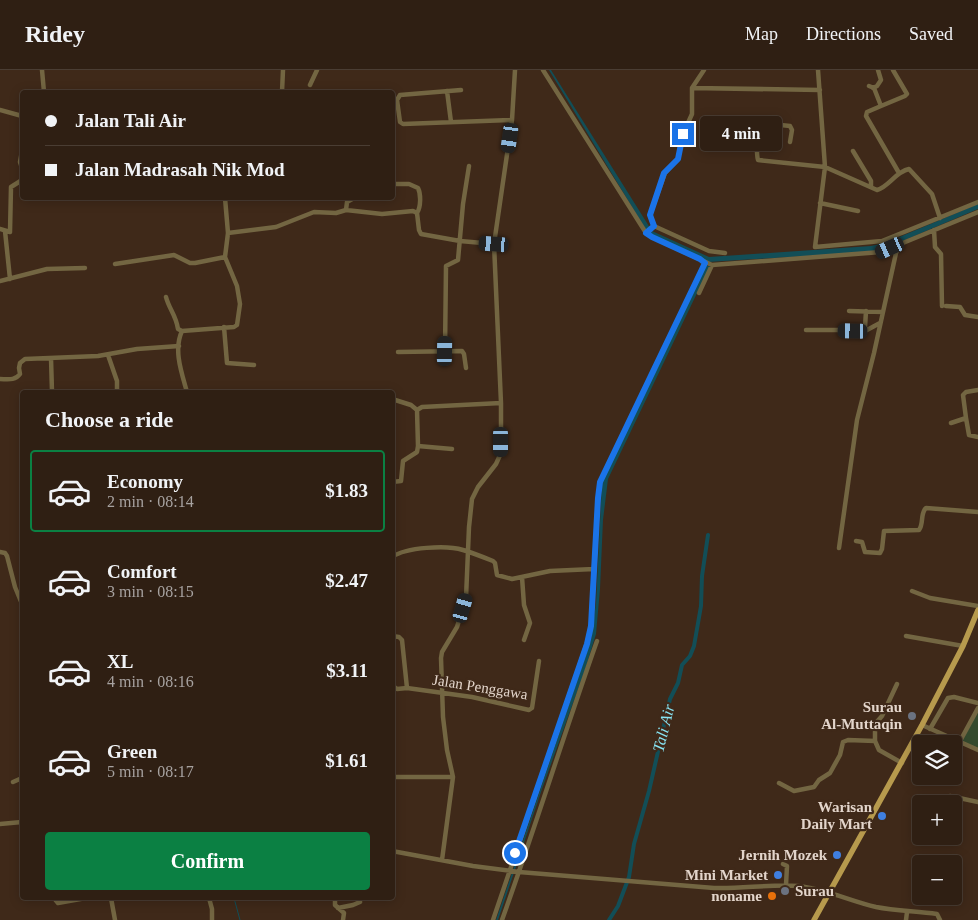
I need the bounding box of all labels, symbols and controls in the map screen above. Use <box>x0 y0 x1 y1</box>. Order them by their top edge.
text: Ridey <box>25 21 85 47</box>
text: Map <box>745 24 778 44</box>
text: Directions <box>806 24 881 44</box>
text: Saved <box>909 24 953 44</box>
text: Jalan Tali Air <box>75 110 186 131</box>
callout: 4 min <box>700 116 783 152</box>
car <box>500 122 519 154</box>
route end <box>672 123 694 145</box>
text: 4 min <box>722 125 760 142</box>
text: Jalan Madrasah Nik Mod <box>75 159 285 180</box>
car <box>478 235 509 253</box>
car <box>873 235 906 261</box>
car <box>837 323 868 339</box>
car <box>437 336 452 366</box>
text: Choose a ride <box>45 407 173 432</box>
car <box>493 427 508 457</box>
icon: car <box>47 469 92 514</box>
text: Economy <box>107 471 183 492</box>
text: $1.83 <box>325 480 368 501</box>
text: 2 min · 08:14 <box>107 493 194 510</box>
icon: car <box>47 559 92 604</box>
text: Comfort <box>107 561 177 582</box>
text: $2.47 <box>325 570 368 591</box>
text: 3 min · 08:15 <box>107 583 194 600</box>
car <box>451 592 474 624</box>
icon: car <box>47 649 92 694</box>
text: XL <box>107 651 133 672</box>
text: $3.11 <box>326 660 368 681</box>
street label: Jalan Penggawa <box>431 672 529 702</box>
text: 4 min · 08:16 <box>107 673 194 690</box>
place label: Surau Al-Muttaqin <box>821 699 903 732</box>
water label: Tali Air <box>649 702 678 754</box>
marker: Surau Al-Muttaqin <box>906 710 918 722</box>
map controls <box>912 735 962 905</box>
button: layers <box>912 735 962 785</box>
icon: car <box>47 739 92 784</box>
text: Green <box>107 741 157 762</box>
text: $1.61 <box>325 750 368 771</box>
text: 5 min · 08:17 <box>107 763 194 780</box>
button: + <box>912 795 962 845</box>
place label: Warisan Daily Mart <box>801 799 873 832</box>
marker: Warisan Daily Mart <box>876 810 888 822</box>
button: Confirm <box>45 832 370 890</box>
route start <box>504 842 526 864</box>
place label: Jernih Mozek <box>738 847 828 863</box>
marker: Jernih Mozek <box>831 849 843 861</box>
button: − <box>912 855 962 905</box>
place label: Mini Market <box>685 867 768 883</box>
marker: Mini Market <box>772 869 784 881</box>
place label: Surau <box>795 883 834 899</box>
marker: Surau <box>779 885 791 897</box>
place label: noname <box>711 888 762 904</box>
marker: noname <box>766 890 778 902</box>

